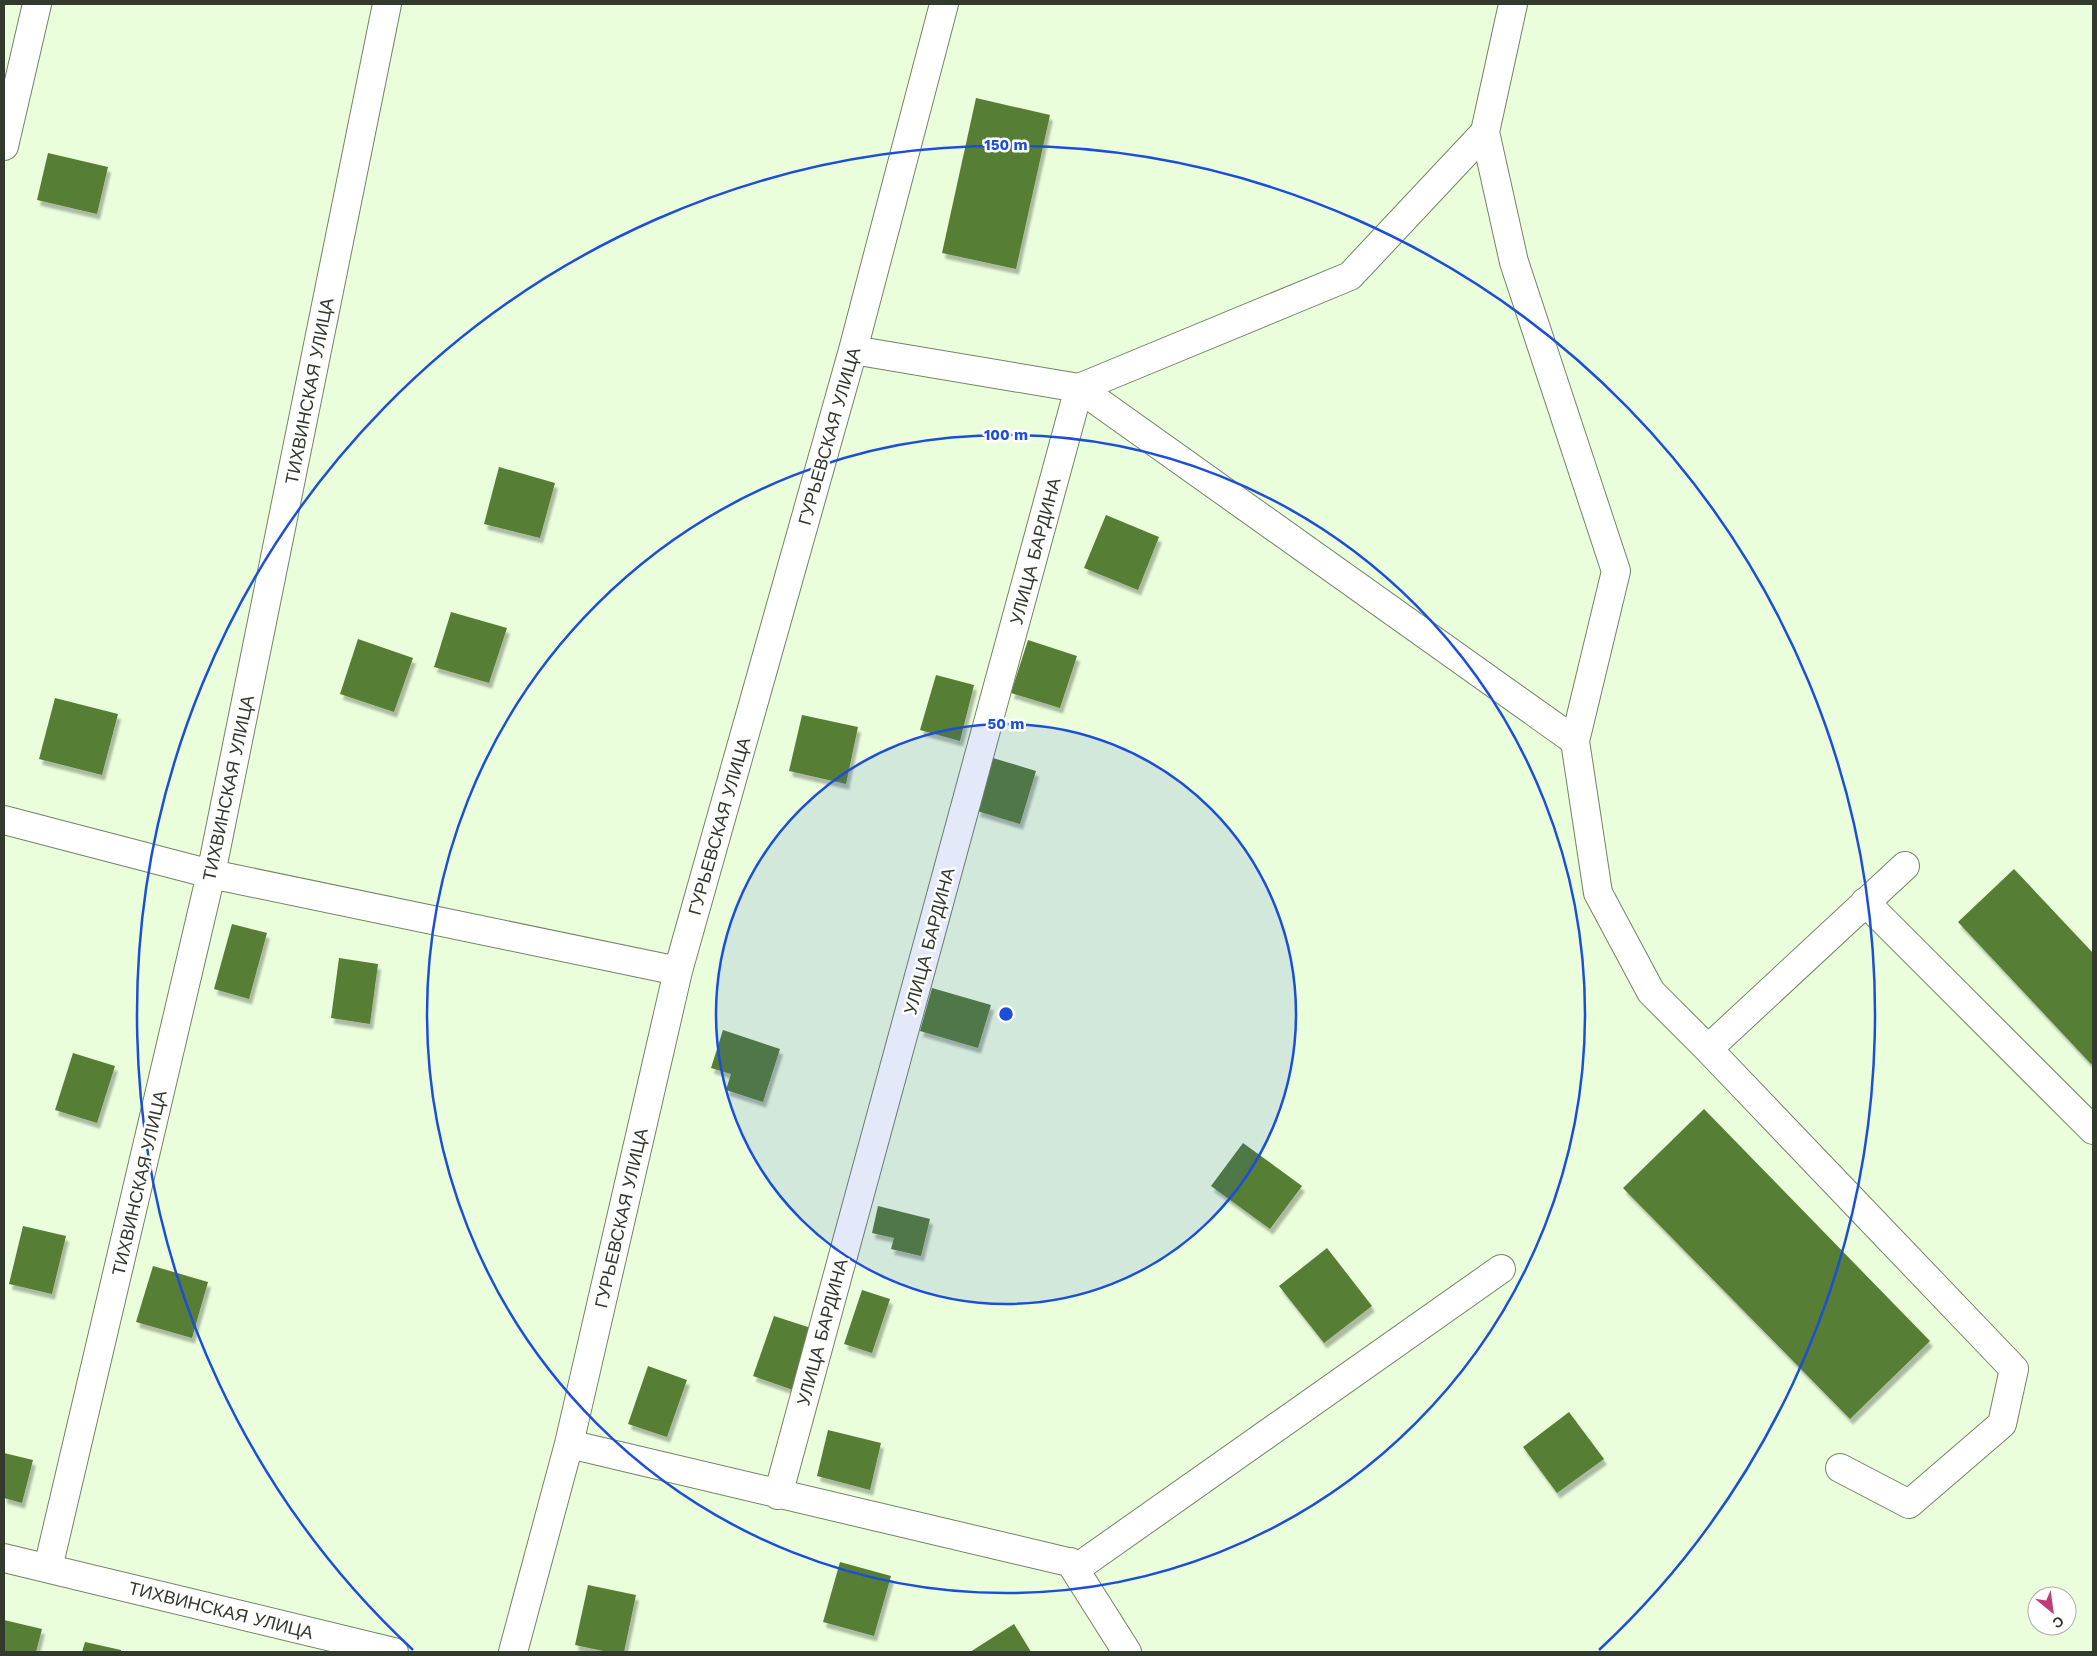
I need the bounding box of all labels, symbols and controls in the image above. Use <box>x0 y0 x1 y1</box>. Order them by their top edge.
text: 150 m <box>984 136 1028 154</box>
street label: ТИХВИНСКАЯ УЛИЦА <box>281 296 337 486</box>
street label: ГУРЬЕВСКАЯ УЛИЦА <box>794 345 864 527</box>
text: 100 m <box>984 426 1028 444</box>
street label: УЛИЦА БАРДИНА <box>1005 475 1065 627</box>
street label: ТИХВИНСКАЯ УЛИЦА <box>198 693 258 883</box>
text: 50 m <box>988 715 1024 733</box>
street label: ГУРЬЕВСКАЯ УЛИЦА <box>684 735 754 917</box>
street label: УЛИЦА БАРДИНА <box>899 865 959 1017</box>
centre of rings <box>997 1005 1015 1023</box>
street label: ТИХВИНСКАЯ УЛИЦА <box>107 1088 171 1278</box>
street label: ГУРЬЕВСКАЯ УЛИЦА <box>590 1126 652 1310</box>
street label: УЛИЦА БАРДИНА <box>792 1256 852 1408</box>
street label: ТИХВИНСКАЯ УЛИЦА <box>127 1577 315 1643</box>
north arrow <box>2027 1586 2077 1636</box>
text: С <box>2050 1613 2067 1632</box>

